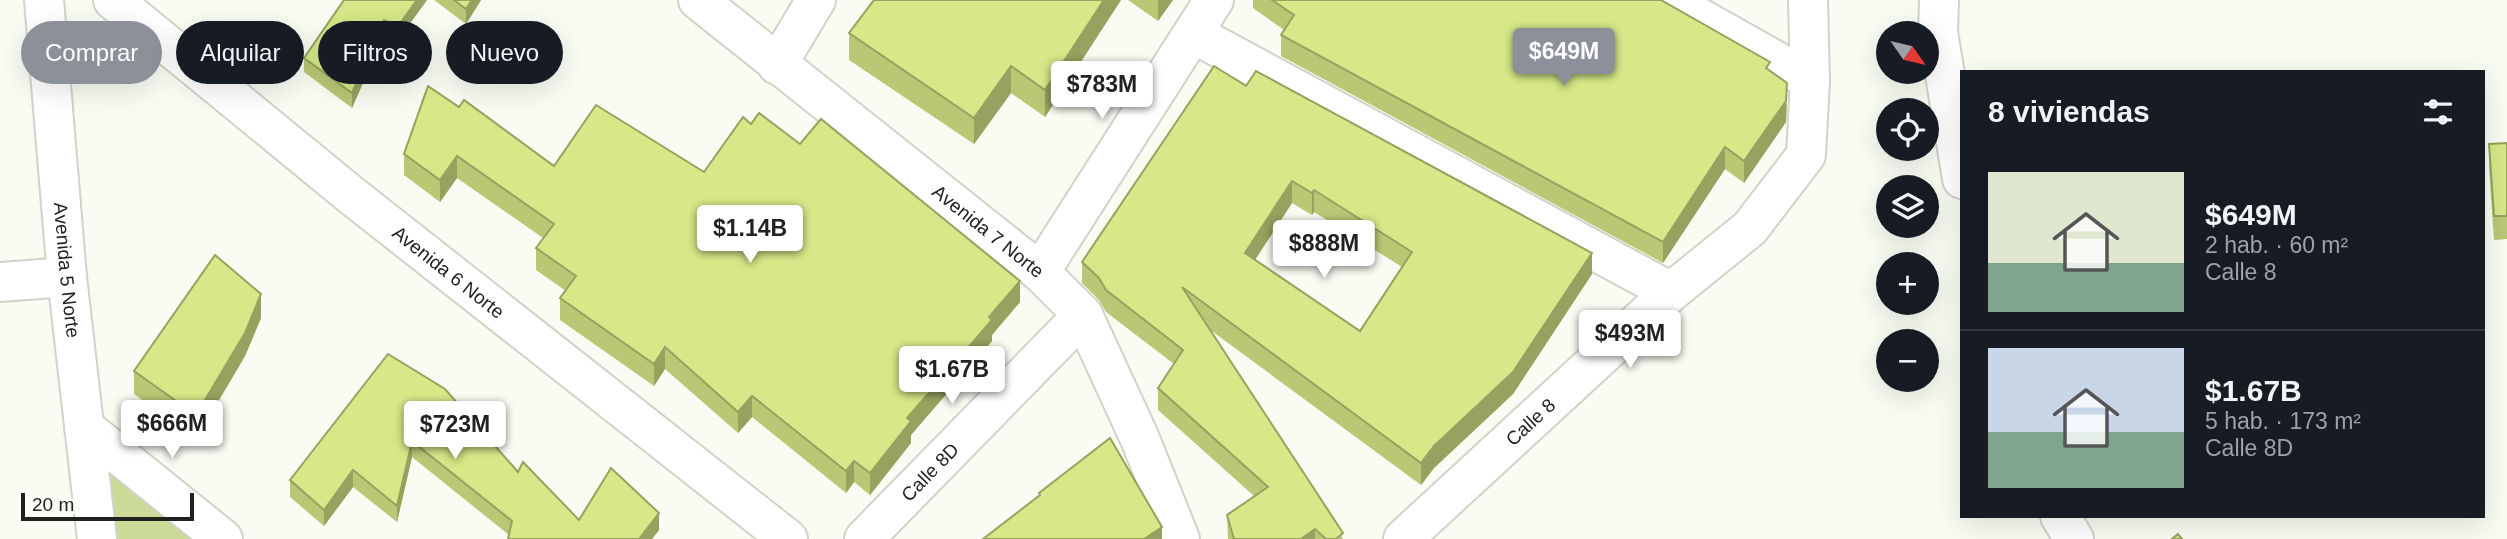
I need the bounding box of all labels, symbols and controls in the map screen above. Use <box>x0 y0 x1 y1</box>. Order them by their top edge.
chip: Comprar <box>21 21 162 84</box>
chip: Alquilar <box>176 21 304 84</box>
chip: Filtros <box>318 21 432 84</box>
chip: Nuevo <box>446 21 563 84</box>
north arrow <box>1876 21 1939 84</box>
map controls <box>1876 21 1939 392</box>
pin: $649M <box>1515 28 1613 88</box>
text: $649M <box>1529 38 1599 64</box>
pin: $783M <box>1053 61 1151 121</box>
text: $783M <box>1067 71 1137 97</box>
icon: filters <box>2419 93 2457 131</box>
text: 8 viviendas <box>1988 95 2150 128</box>
button: locate <box>1876 98 1939 161</box>
button: layers <box>1876 175 1939 238</box>
street label: Avenida 7 Norte <box>929 180 1048 281</box>
text: $649M <box>2205 198 2297 231</box>
icon: home <box>2044 200 2128 284</box>
street label: Avenida 5 Norte <box>50 201 84 339</box>
pin: $1.14B <box>693 205 807 265</box>
text: $1.14B <box>713 215 787 241</box>
pin: $888M <box>1275 220 1373 280</box>
street label: Avenida 6 Norte <box>389 222 509 322</box>
text: $888M <box>1289 230 1359 256</box>
text: 2 hab. · 60 m² <box>2205 232 2348 258</box>
button: + <box>1876 252 1939 315</box>
text: Calle 8 <box>2205 259 2277 285</box>
pin: $493M <box>1581 310 1679 370</box>
text: $493M <box>1595 320 1665 346</box>
button: − <box>1876 329 1939 392</box>
pin: $1.67B <box>895 346 1009 406</box>
text: $1.67B <box>915 356 989 382</box>
text: $1.67B <box>2205 374 2302 407</box>
icon: home <box>2044 376 2128 460</box>
street label: Calle 8 <box>1501 394 1559 450</box>
pin: $666M <box>123 400 221 460</box>
pin: $723M <box>406 402 504 461</box>
text: 5 hab. · 173 m² <box>2205 408 2361 434</box>
text: $666M <box>137 410 207 436</box>
text: $723M <box>420 411 490 437</box>
text: Calle 8D <box>2205 435 2293 461</box>
street label: Calle 8D <box>897 438 963 505</box>
scale bar <box>21 490 194 522</box>
text: 20 m <box>32 494 74 515</box>

